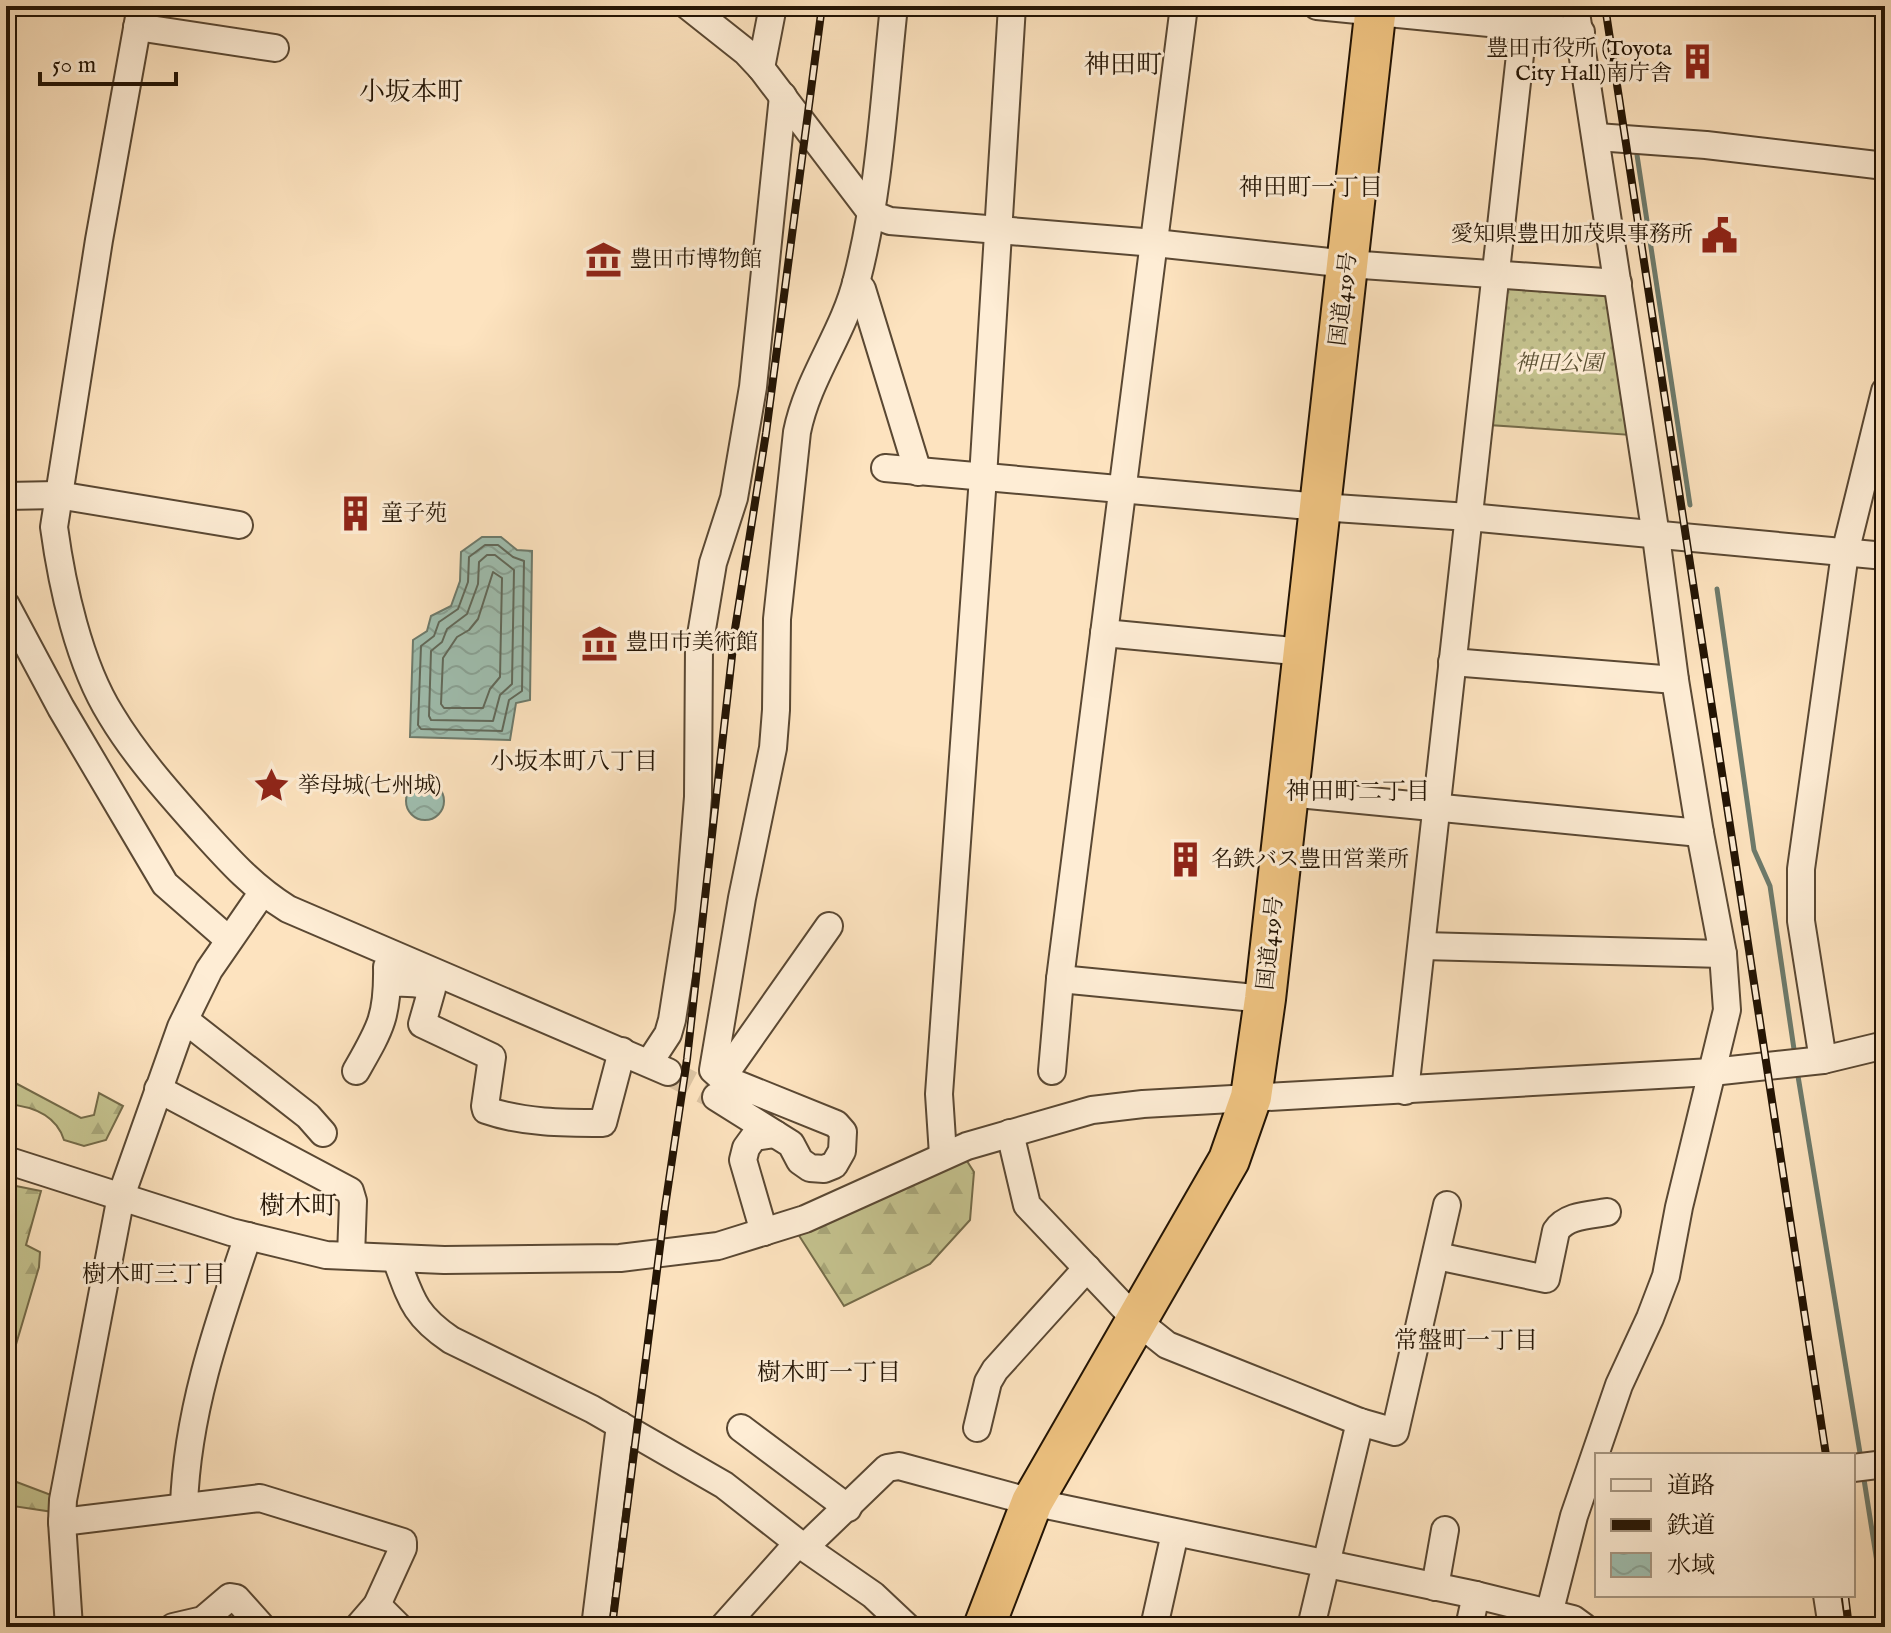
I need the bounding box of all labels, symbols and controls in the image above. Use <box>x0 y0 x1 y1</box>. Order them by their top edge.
place label: 豊田市役所 (Toyota City Hall)南庁舎 <box>1486 35 1672 88</box>
scale bar <box>40 36 176 86</box>
building icon: 豊田市役所 (Toyota City Hall)南庁舎 <box>1679 43 1717 81</box>
district label: 神田町 <box>1084 49 1162 82</box>
text: 50 m <box>52 50 96 81</box>
district label: 小坂本町 <box>359 76 463 109</box>
district label: 神田町一丁目 <box>1239 173 1383 204</box>
public building icon: 愛知県豊田加茂県事務所 <box>1700 216 1738 254</box>
place label: 愛知県豊田加茂県事務所 <box>1451 221 1693 249</box>
museum icon: 豊田市博物館 <box>585 241 623 279</box>
place label: 豊田市博物館 <box>630 246 762 274</box>
street label: 国道419号 <box>1324 250 1364 348</box>
park label: 神田公園 <box>1515 350 1606 378</box>
building icon: 童子苑 <box>336 495 374 533</box>
place label: 童子苑 <box>381 500 447 528</box>
museum icon: 豊田市美術館 <box>581 624 619 662</box>
place label: 豊田市美術館 <box>626 629 758 657</box>
district label: 小坂本町八丁目 <box>490 747 658 778</box>
place icon: 挙母城(七州城) <box>253 767 291 805</box>
place label: 挙母城(七州城) <box>298 772 441 800</box>
district label: 神田町二丁目 <box>1286 777 1430 808</box>
building icon: 名鉄バス豊田営業所 <box>1166 841 1204 879</box>
place label: 名鉄バス豊田営業所 <box>1211 846 1409 874</box>
street label: 国道419号 <box>1252 894 1290 992</box>
district label: 樹木町 <box>259 1190 337 1223</box>
district label: 樹木町三丁目 <box>82 1260 226 1291</box>
district label: 常盤町一丁目 <box>1394 1326 1538 1357</box>
district label: 樹木町一丁目 <box>757 1358 901 1389</box>
legend <box>1595 1453 1855 1597</box>
text: 道路 <box>1667 1471 1715 1502</box>
text: 鉄道 <box>1667 1511 1715 1542</box>
text: 水域 <box>1667 1551 1715 1582</box>

